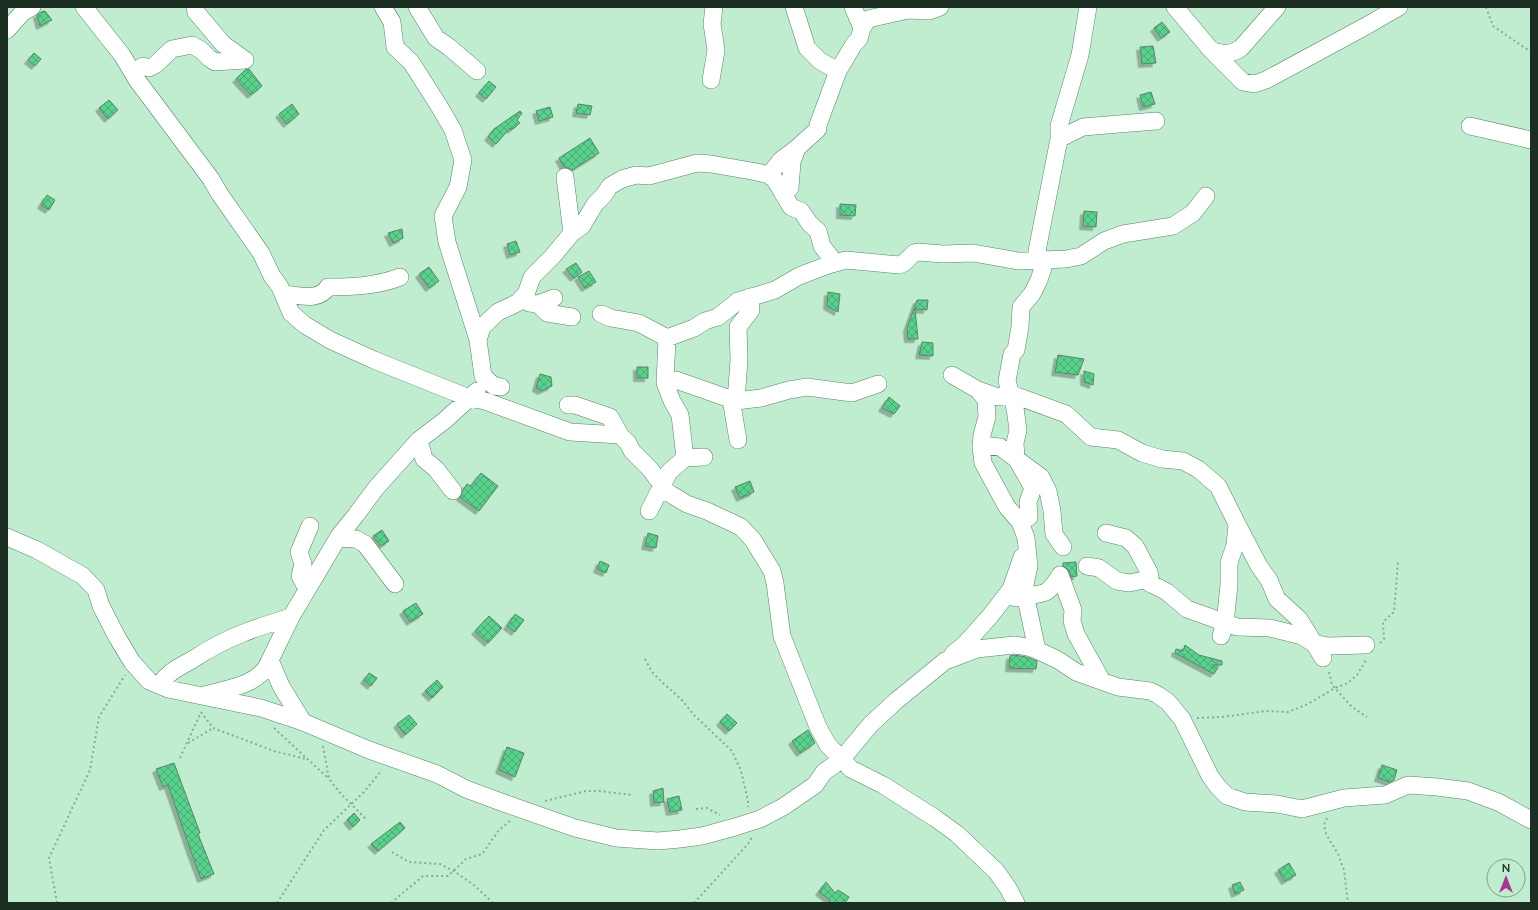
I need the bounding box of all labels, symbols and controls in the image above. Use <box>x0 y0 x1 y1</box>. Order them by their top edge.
north arrow <box>1486 858 1526 898</box>
text: N <box>1502 861 1510 874</box>

